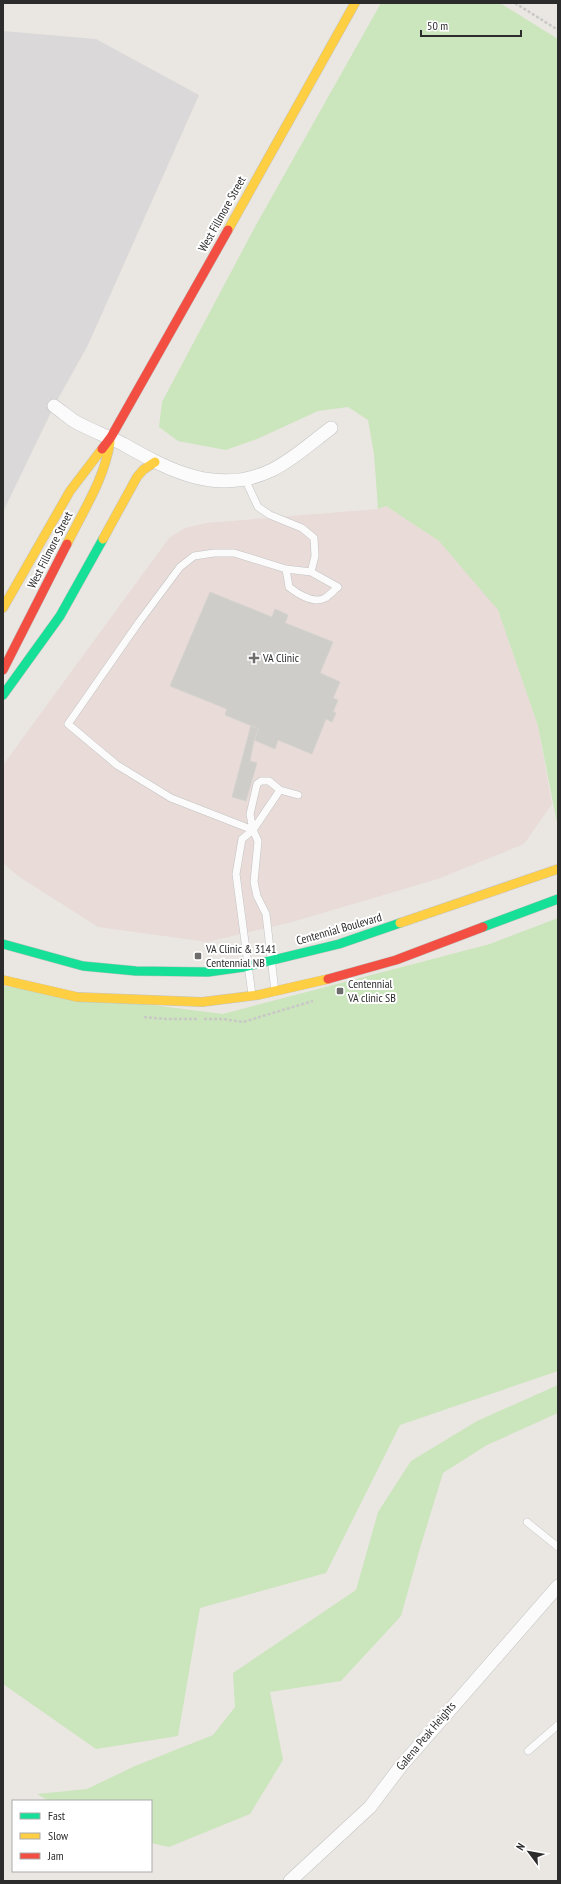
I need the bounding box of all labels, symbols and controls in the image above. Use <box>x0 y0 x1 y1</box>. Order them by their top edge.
scale bar <box>421 12 521 38</box>
text: 50 m <box>427 18 448 33</box>
street label: West Fillmore Street <box>195 173 249 254</box>
street label: West Fillmore Street <box>24 508 76 591</box>
place label: VA Clinic <box>262 650 300 665</box>
marker: VA Clinic <box>248 652 260 664</box>
street label: Centennial Boulevard <box>294 909 383 948</box>
place label: VA Clinic & 3141 Centennial NB <box>205 941 276 970</box>
marker: VA Clinic & 3141 Centennial NB <box>193 951 203 961</box>
place label: Centennial VA clinic SB <box>347 976 396 1005</box>
marker: Centennial VA clinic SB <box>335 986 345 996</box>
street label: Galena Peak Heights <box>393 1698 459 1773</box>
legend <box>12 1800 152 1872</box>
text: Fast <box>48 1808 66 1823</box>
text: Slow <box>48 1828 69 1843</box>
north arrow <box>509 1832 549 1872</box>
text: N <box>513 1840 528 1853</box>
text: Jam <box>47 1848 64 1863</box>

